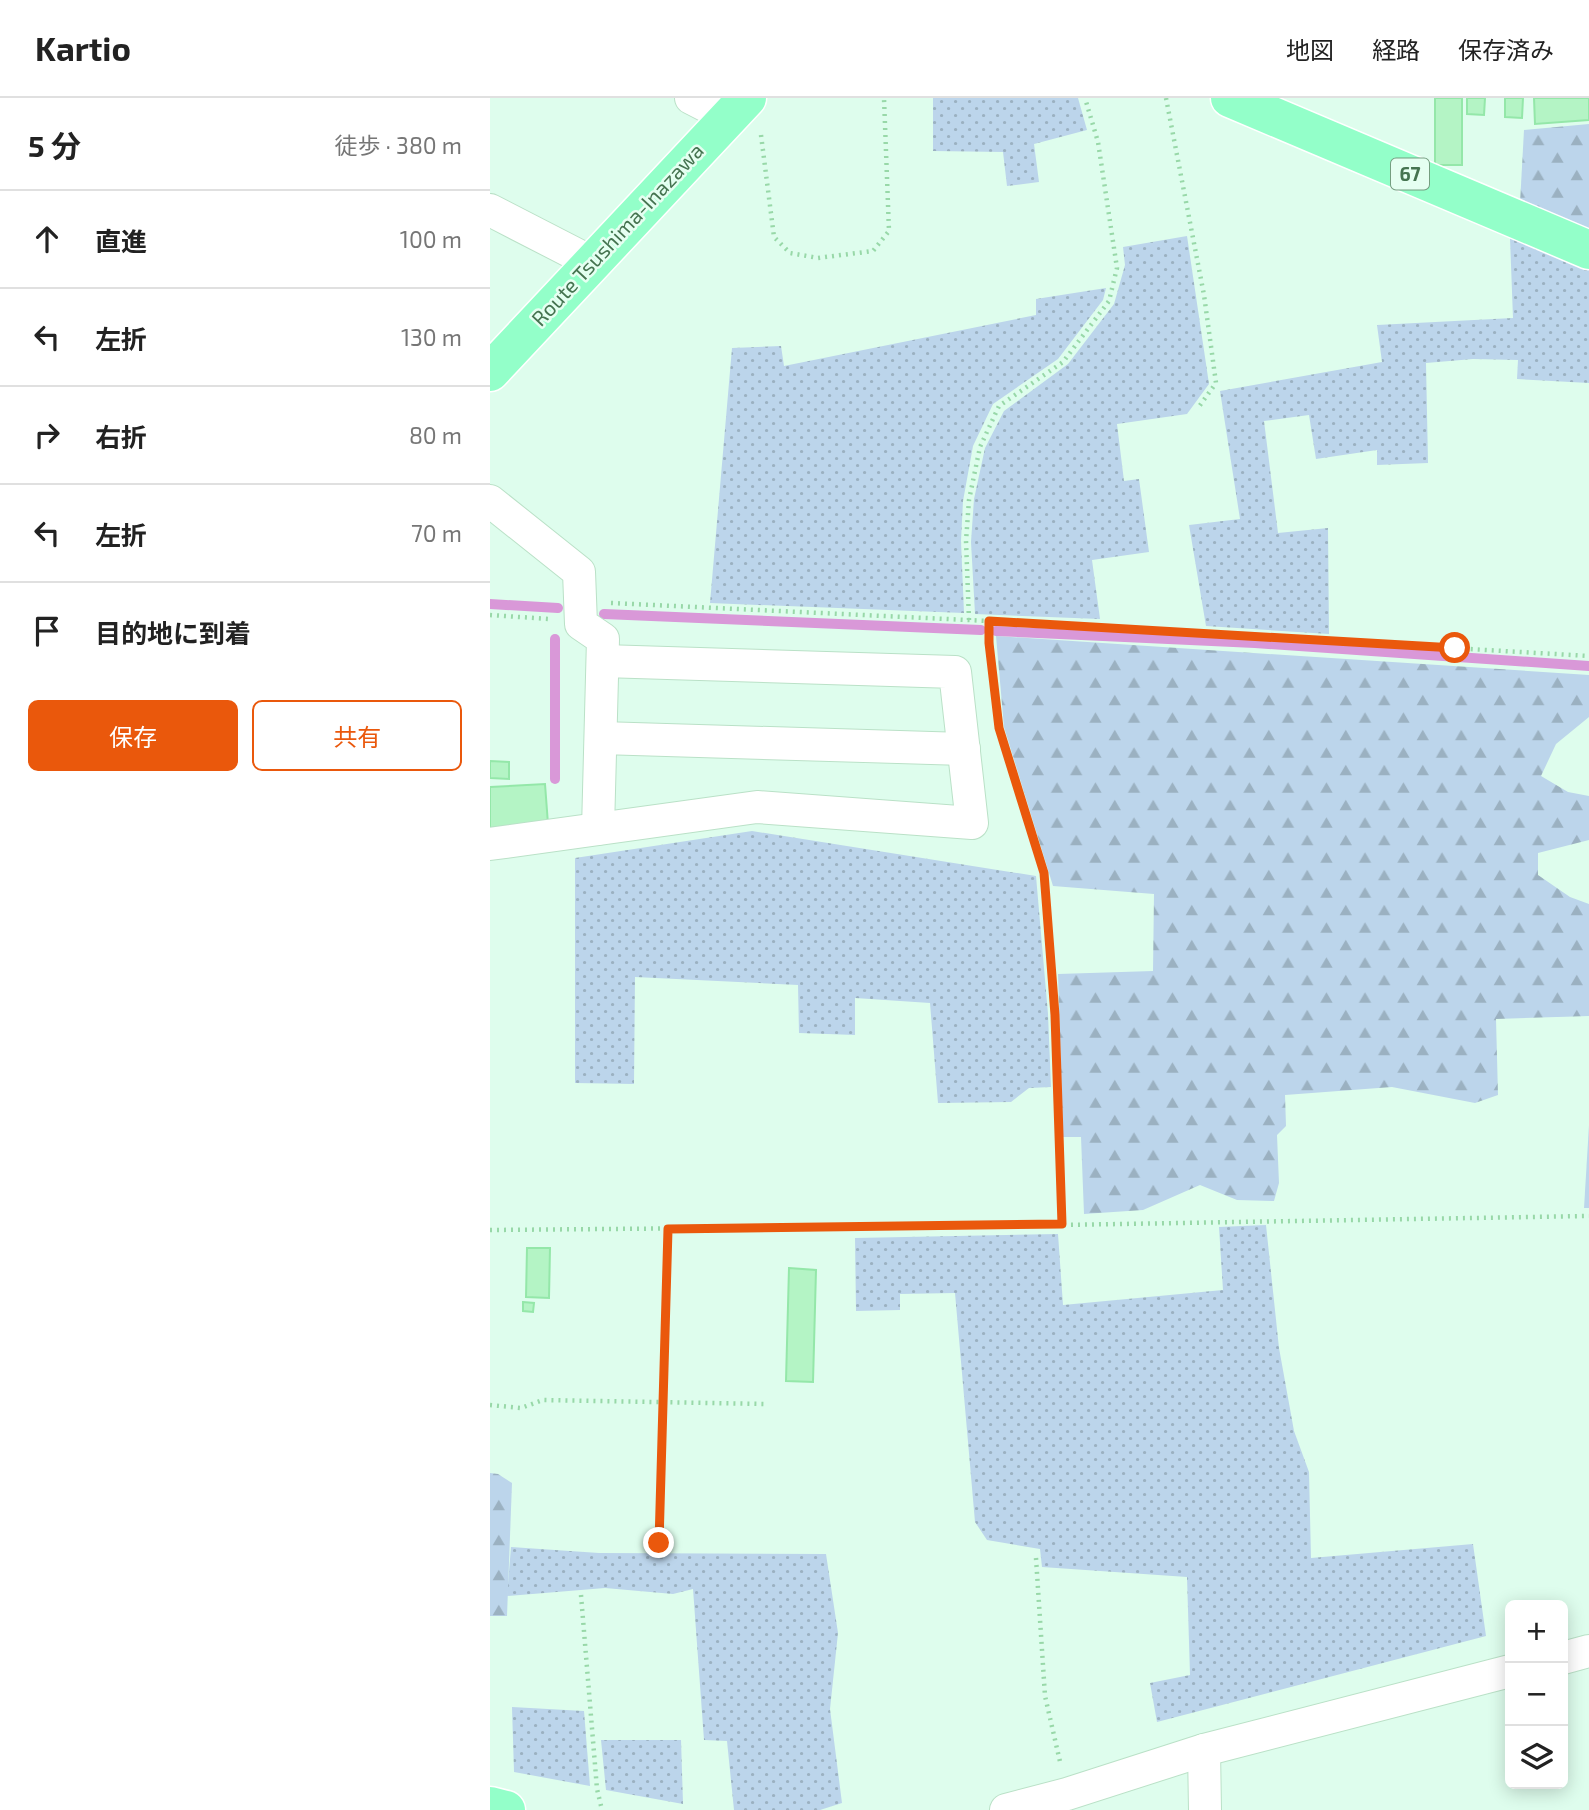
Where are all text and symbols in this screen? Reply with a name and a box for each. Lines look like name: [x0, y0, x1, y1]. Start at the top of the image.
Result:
text: Kartio: [35, 28, 131, 68]
text: 地図: [1286, 35, 1334, 64]
text: 経路: [1372, 35, 1420, 64]
text: 保存済み: [1458, 35, 1554, 64]
text: 5 分: [28, 127, 81, 163]
text: 徒歩 · 380 m: [334, 131, 462, 159]
street label: Route Tsushima-Inazawa: [526, 137, 708, 330]
road number: 67: [1391, 158, 1429, 190]
icon: ahead: [28, 220, 66, 258]
text: 直進: [95, 225, 147, 256]
text: 100 m: [400, 225, 462, 253]
icon: left: [28, 318, 66, 356]
text: 左折: [95, 323, 147, 354]
text: 130 m: [401, 323, 462, 351]
icon: right: [28, 416, 66, 454]
text: 右折: [95, 421, 147, 452]
text: 80 m: [409, 421, 462, 449]
icon: left: [28, 514, 66, 552]
text: 左折: [95, 519, 147, 550]
text: 70 m: [411, 519, 462, 547]
icon: arrive: [28, 612, 66, 650]
text: 目的地に到着: [95, 617, 251, 648]
route start: [1439, 632, 1470, 663]
button: 保存: [28, 700, 238, 771]
button: 共有: [252, 700, 462, 771]
route end: [643, 1527, 674, 1558]
map controls: [1505, 1600, 1568, 1789]
button: +: [1505, 1600, 1568, 1663]
button: −: [1505, 1663, 1568, 1726]
button: layers: [1505, 1726, 1568, 1789]

